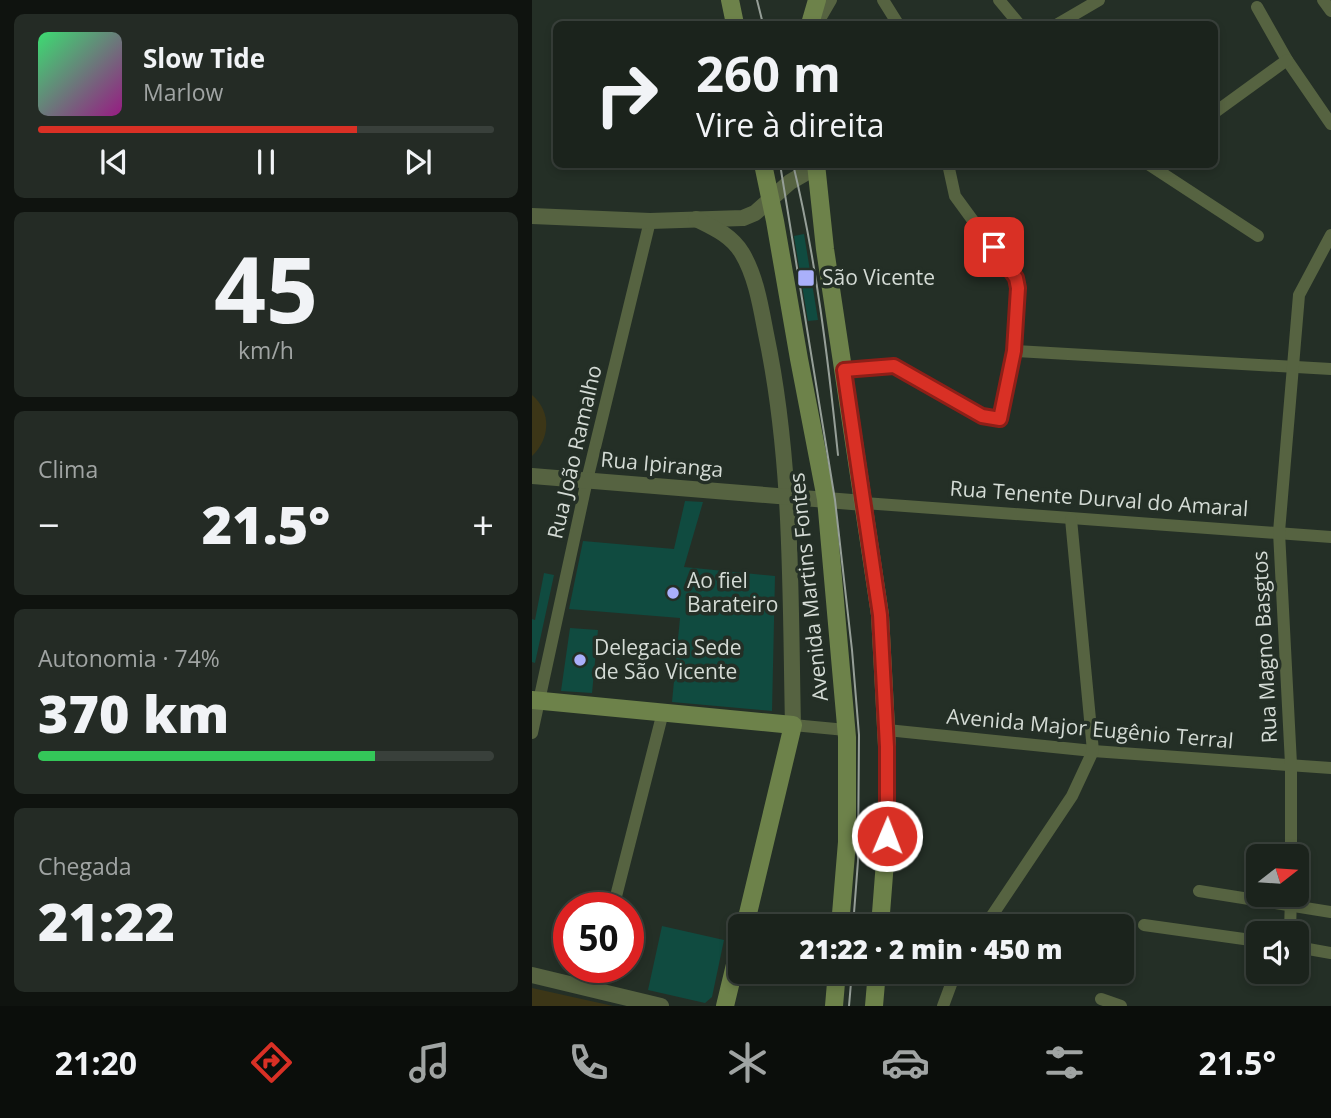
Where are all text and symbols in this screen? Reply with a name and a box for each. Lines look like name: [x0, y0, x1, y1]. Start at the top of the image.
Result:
text: Slow Tide: [143, 40, 265, 76]
text: 260 m: [696, 40, 841, 106]
icon: right: [581, 49, 672, 140]
text: Marlow: [143, 76, 223, 108]
text: Vire à direita: [696, 103, 885, 146]
icon: previous: [95, 143, 133, 181]
icon: pause: [247, 143, 285, 181]
icon: next: [399, 143, 437, 181]
pin: [964, 217, 1024, 277]
text: 45: [214, 226, 318, 350]
icon: arrive: [975, 228, 1013, 266]
place label: São Vicente: [822, 263, 935, 291]
marker: São Vicente: [796, 268, 816, 288]
text: km/h: [238, 334, 294, 366]
street label: Rua João Ramalho: [540, 362, 608, 541]
street label: Rua Ipiranga: [600, 445, 725, 483]
text: Clima: [38, 453, 98, 485]
street label: Avenida Martins Fontes: [782, 471, 834, 703]
street label: Rua Tenente Durval do Amaral: [949, 474, 1249, 522]
text: 21.5°: [202, 488, 330, 559]
text: −: [38, 498, 60, 550]
text: +: [472, 498, 494, 550]
street label: Rua Magno Basgtos: [1245, 550, 1283, 744]
place label: Ao fiel Barateiro: [687, 566, 778, 618]
marker: Ao fiel Barateiro: [665, 585, 681, 601]
place label: Delegacia Sede de São Vicente: [594, 633, 742, 685]
text: Autonomia · 74%: [38, 642, 220, 674]
marker: Delegacia Sede de São Vicente: [572, 652, 588, 668]
text: 370 km: [38, 677, 229, 748]
street label: Avenida Major Eugênio Terral: [946, 702, 1235, 754]
position arrow: [850, 799, 924, 873]
north arrow: [1246, 844, 1309, 906]
map controls: [1246, 844, 1309, 984]
text: Chegada: [38, 850, 132, 882]
text: 21:22: [38, 885, 175, 956]
speed limit sign: 50: [553, 892, 644, 983]
button: sound: [1246, 921, 1309, 984]
text: 21:22 · 2 min · 450 m: [800, 931, 1062, 967]
icon: directions: [247, 1038, 296, 1087]
icon: music: [405, 1038, 454, 1087]
icon: phone: [564, 1038, 613, 1087]
icon: climate: [723, 1038, 772, 1087]
icon: car: [881, 1038, 930, 1087]
icon: filters: [1040, 1038, 1089, 1087]
text: 21:20: [55, 1041, 137, 1084]
text: 21.5°: [1198, 1041, 1276, 1084]

